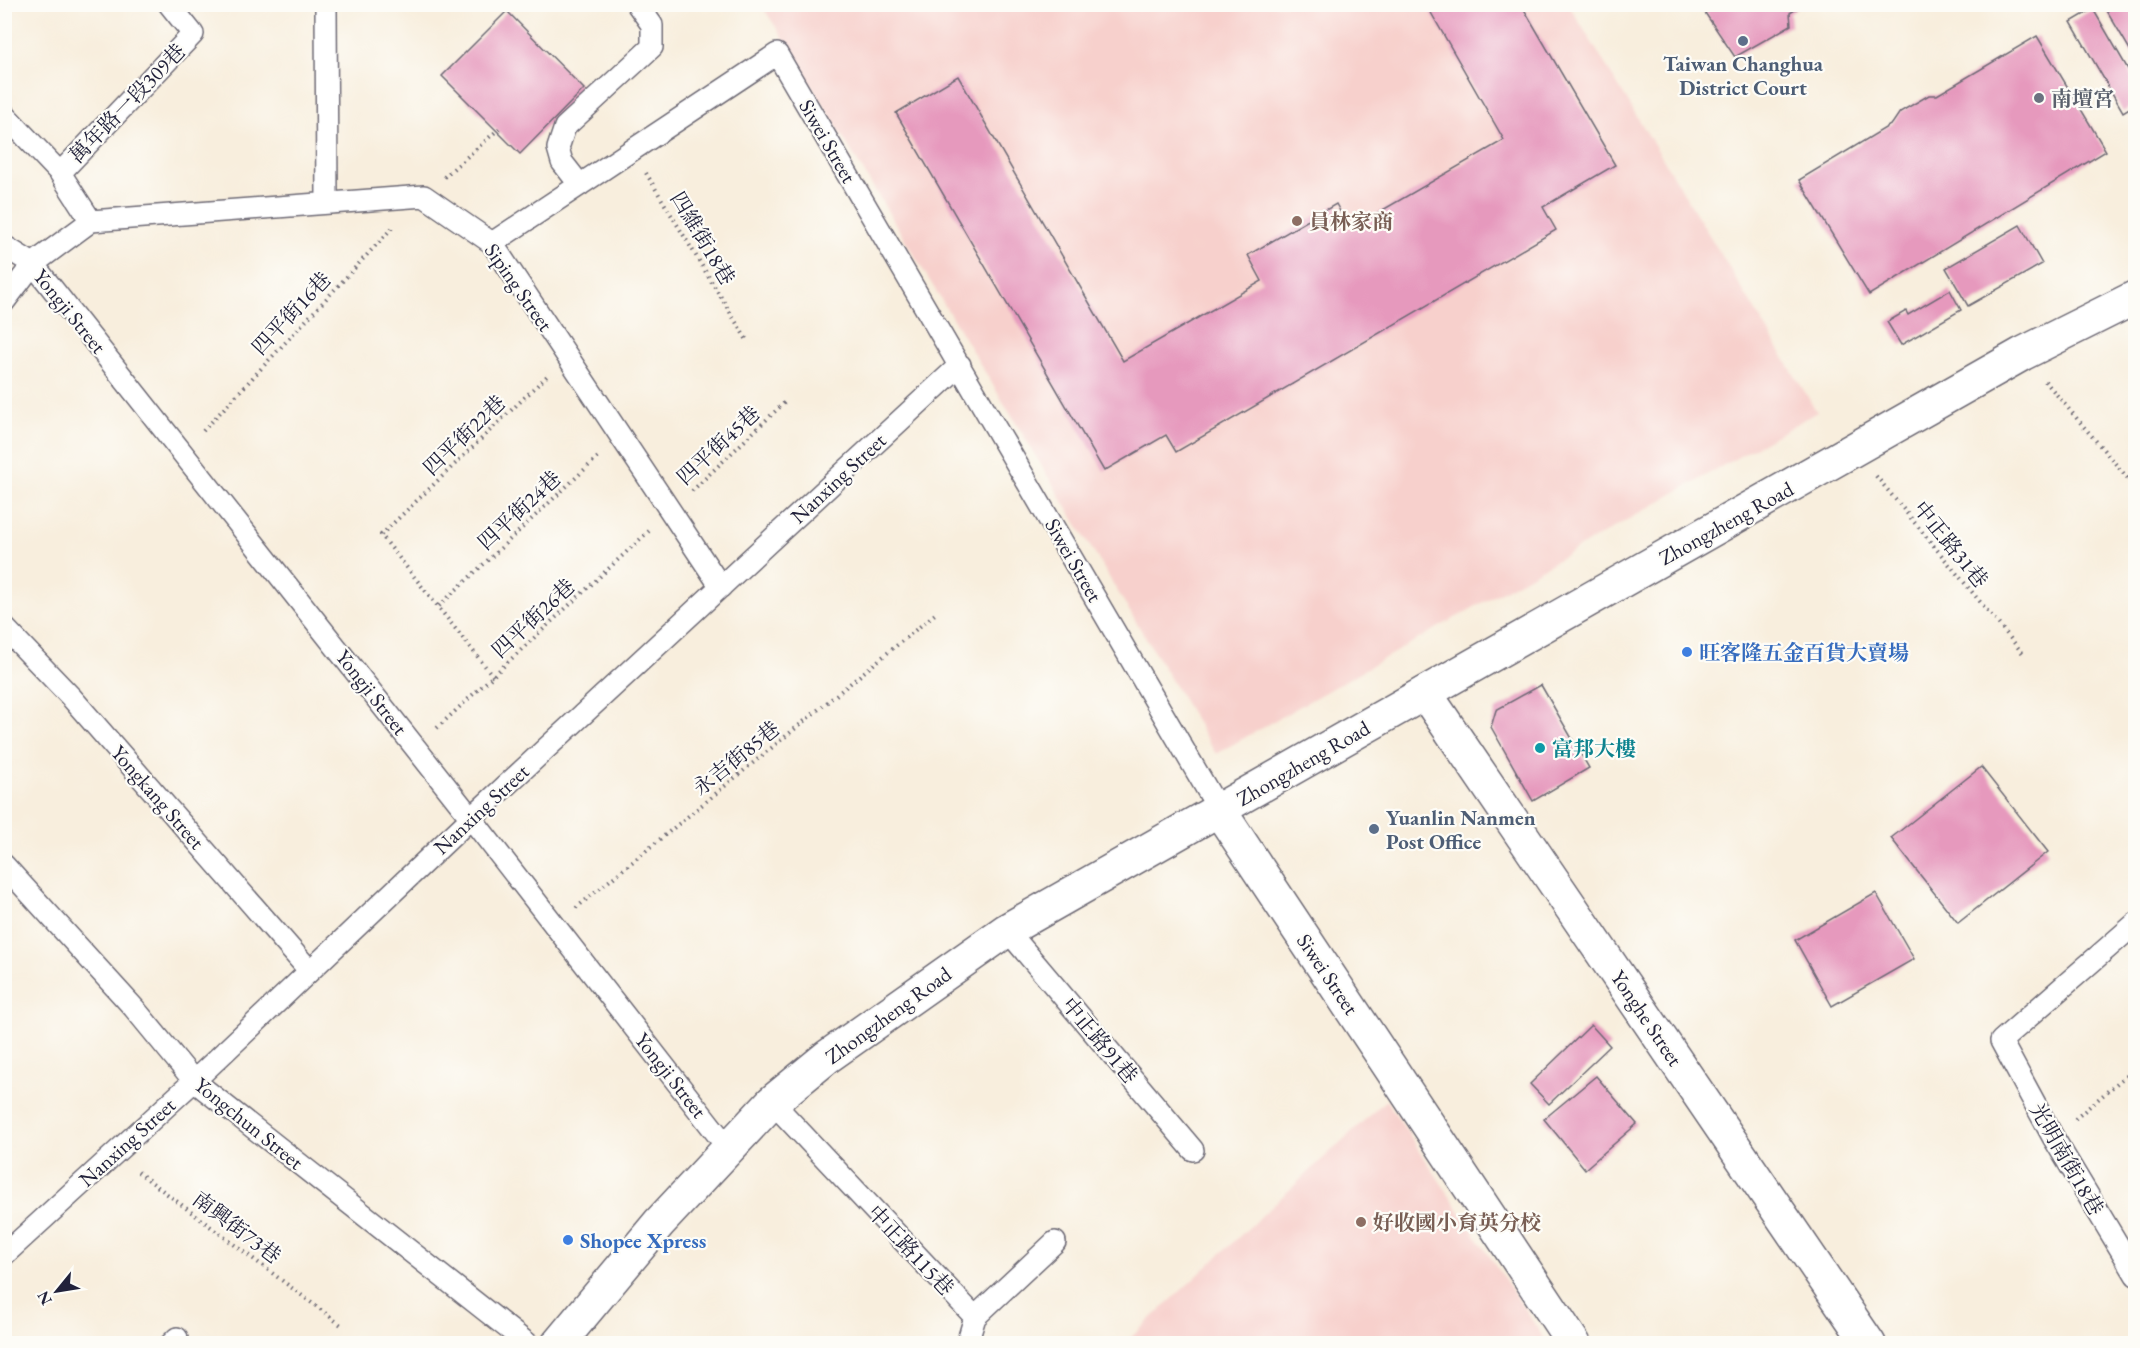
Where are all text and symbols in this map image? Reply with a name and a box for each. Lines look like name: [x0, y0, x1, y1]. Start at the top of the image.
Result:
marker: Taiwan Changhua District Court: [1736, 34, 1750, 48]
street label: 萬年路一段309巷: [63, 37, 191, 169]
place label: Taiwan Changhua District Court: [1663, 50, 1824, 101]
place label: 南壇宮: [2051, 85, 2114, 112]
marker: 南壇宮: [2032, 91, 2046, 105]
street label: Siwei Street: [793, 94, 863, 188]
street label: 四維街18巷: [665, 186, 741, 290]
place label: 員林家商: [1309, 208, 1393, 235]
marker: 員林家商: [1290, 214, 1304, 228]
street label: Siping Street: [479, 238, 559, 337]
street label: Yongji Street: [28, 263, 113, 359]
street label: 四平街16巷: [246, 266, 336, 360]
street label: 四平街22巷: [417, 389, 511, 481]
street label: 四平街45巷: [671, 400, 765, 490]
street label: Nanxing Street: [785, 427, 892, 529]
street label: 四平街24巷: [472, 465, 566, 555]
street label: Zhongzheng Road: [1654, 475, 1798, 571]
street label: 中正路31巷: [1908, 495, 1994, 593]
street label: Siwei Street: [1039, 513, 1109, 607]
street label: 四平街26巷: [486, 573, 580, 663]
place label: 旺客隆五金百貨大賣場: [1699, 639, 1909, 666]
street label: Yongji Street: [330, 644, 414, 741]
marker: 旺客隆五金百貨大賣場: [1680, 645, 1694, 659]
street label: Zhongzheng Road: [1232, 714, 1375, 812]
street label: 永吉街85巷: [687, 715, 785, 801]
place label: 富邦大樓: [1552, 735, 1636, 762]
street label: Yongkang Street: [105, 739, 211, 855]
marker: 富邦大樓: [1533, 741, 1547, 755]
street label: Nanxing Street: [428, 758, 535, 860]
place label: Yuanlin Nanmen Post Office: [1386, 804, 1536, 855]
marker: Yuanlin Nanmen Post Office: [1367, 822, 1381, 836]
street label: Siwei Street: [1291, 928, 1365, 1020]
street label: Zhongzheng Road: [820, 960, 957, 1070]
street label: Yonghe Street: [1605, 965, 1689, 1071]
street label: 中正路91巷: [1056, 991, 1144, 1089]
street label: Yongji Street: [629, 1027, 713, 1124]
street label: Yongchun Street: [189, 1071, 309, 1175]
street label: Nanxing Street: [73, 1091, 181, 1192]
street label: 光明南街18巷: [2024, 1098, 2110, 1220]
street label: 南興街73巷: [187, 1185, 287, 1269]
street label: 中正路115巷: [862, 1199, 960, 1301]
place label: 好收國小育英分校: [1373, 1209, 1541, 1236]
marker: 好收國小育英分校: [1354, 1215, 1368, 1229]
place label: Shopee Xpress: [580, 1227, 706, 1254]
marker: Shopee Xpress: [561, 1233, 575, 1247]
north arrow: [27, 1261, 87, 1321]
text: N: [32, 1287, 57, 1309]

